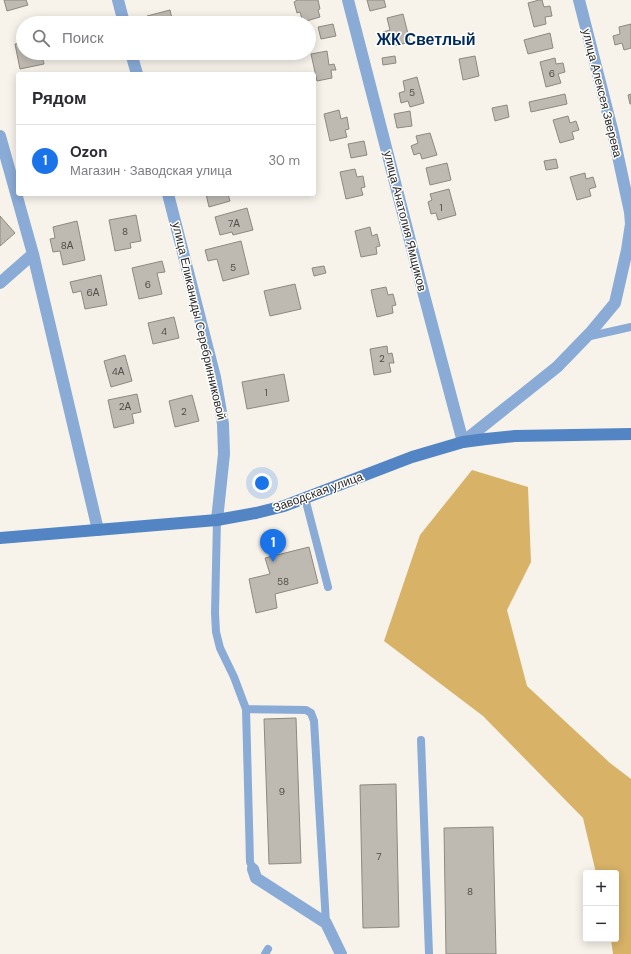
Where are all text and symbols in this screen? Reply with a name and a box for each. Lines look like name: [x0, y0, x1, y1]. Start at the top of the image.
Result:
search box: [16, 16, 316, 60]
icon: search: [30, 27, 52, 49]
street label: улица Алексея Зверева: [578, 27, 626, 159]
text: Поиск: [62, 28, 104, 48]
district label: ЖК Светлый: [375, 29, 476, 50]
house number: 6: [549, 67, 555, 80]
house number: 5: [409, 86, 415, 99]
text: Рядом: [32, 87, 87, 109]
text: Ozon: [70, 142, 108, 162]
street label: улица Анатолия Ямщиков: [380, 149, 430, 293]
text: 1: [43, 152, 47, 169]
text: 30 m: [268, 152, 300, 169]
text: Магазин · Заводская улица: [70, 162, 232, 179]
house number: 1: [439, 201, 443, 214]
house number: 7А: [228, 217, 240, 230]
street label: улица Еликаниды Серебринниковой: [168, 220, 230, 422]
house number: 8: [122, 225, 128, 238]
house number: 8А: [61, 239, 74, 252]
house number: 5: [230, 261, 236, 274]
house number: 6: [145, 278, 151, 291]
house number: 6А: [87, 286, 100, 299]
house number: 4: [161, 325, 167, 338]
house number: 2: [379, 352, 385, 365]
house number: 4А: [112, 365, 125, 378]
house number: 1: [264, 386, 268, 399]
house number: 2А: [119, 400, 132, 413]
house number: 2: [181, 405, 187, 418]
street label: Заводская улица: [271, 468, 365, 516]
your location: [252, 473, 272, 493]
pin: 1: [260, 529, 286, 562]
house number: 58: [277, 575, 289, 588]
house number: 9: [279, 785, 285, 798]
house number: 7: [376, 850, 382, 863]
map controls: [583, 870, 619, 942]
button: +: [583, 870, 619, 906]
house number: 8: [467, 885, 473, 898]
button: −: [583, 906, 619, 942]

